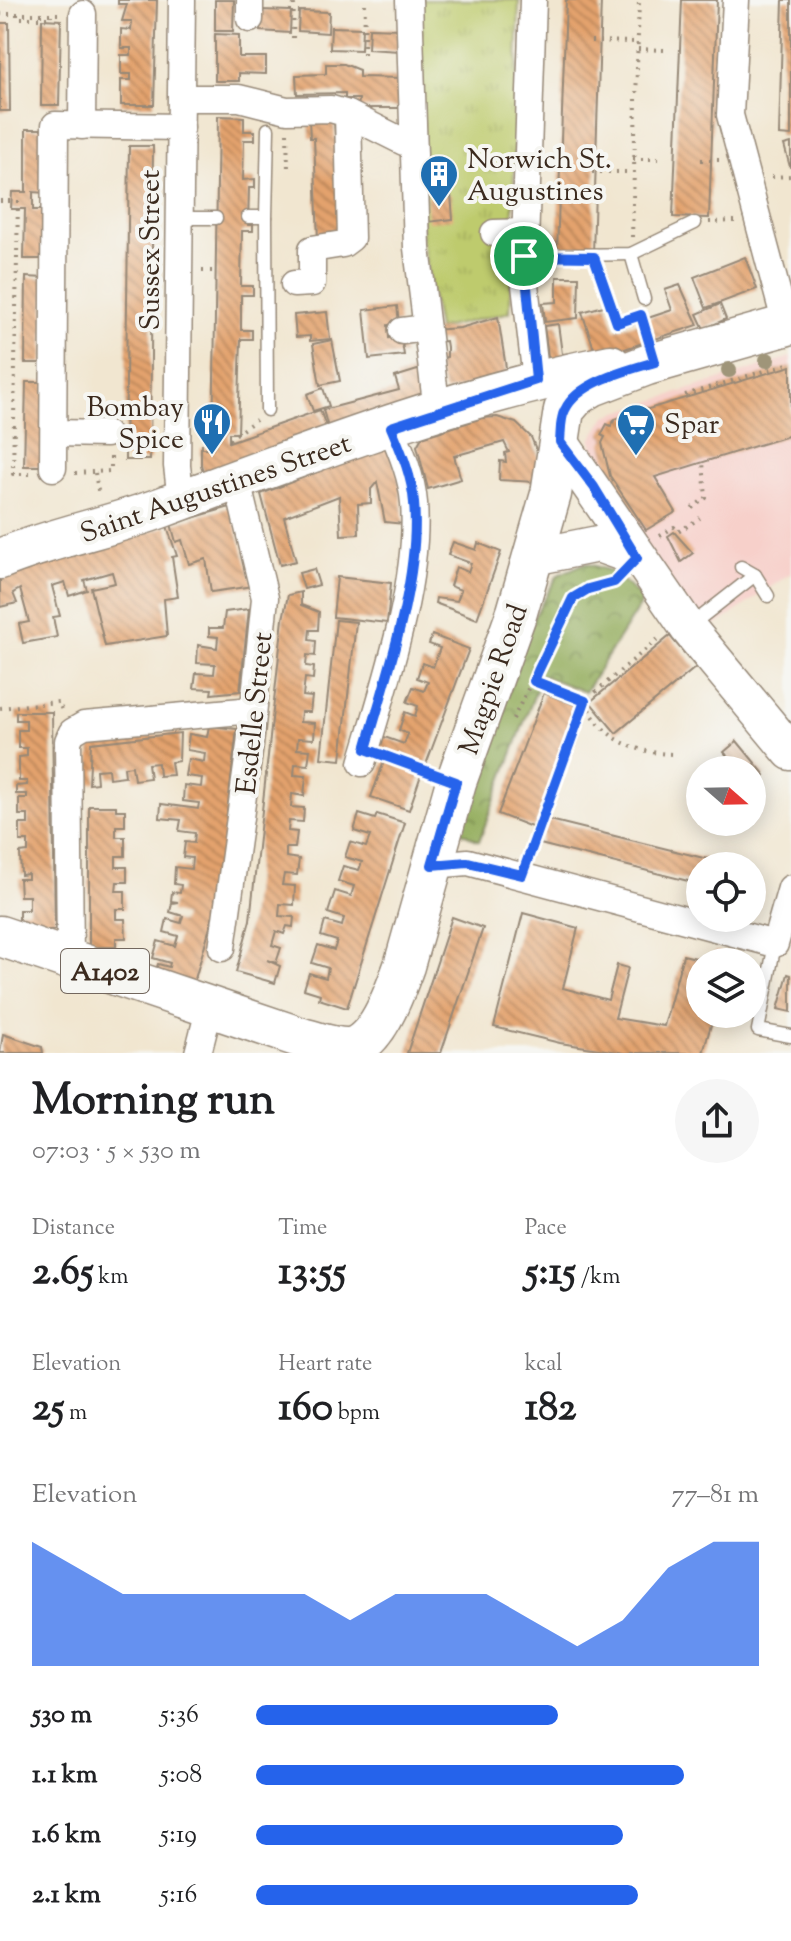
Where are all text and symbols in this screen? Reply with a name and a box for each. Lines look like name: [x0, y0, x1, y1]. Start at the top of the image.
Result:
place label: Norwich St. Augustines: [467, 141, 612, 213]
building icon: Norwich St. Augustines: [418, 153, 460, 208]
street label: Sussex Street: [132, 169, 172, 331]
pin: [490, 222, 558, 290]
icon: arrive: [502, 234, 546, 278]
place label: Bombay Spice: [86, 389, 184, 461]
restaurant icon: Bombay Spice: [191, 401, 233, 456]
supermarket icon: Spar: [615, 402, 657, 457]
place label: Spar: [664, 406, 720, 446]
street label: Saint Augustines Street: [75, 425, 357, 555]
street label: Magpie Road: [450, 599, 539, 761]
street label: Esdelle Street: [228, 630, 284, 796]
north arrow: [686, 756, 766, 836]
map controls: [686, 756, 766, 1028]
button: locate: [686, 852, 766, 932]
button: layers: [686, 948, 766, 1028]
road number: A1402: [61, 949, 149, 993]
text: Morning run: [32, 1071, 275, 1134]
button: share: [675, 1079, 759, 1163]
text: 07:03 · 5 × 530 m: [32, 1133, 201, 1170]
text: Distance: [32, 1213, 115, 1245]
text: Time: [278, 1213, 327, 1245]
text: Pace: [525, 1213, 567, 1245]
text: 2.65: [32, 1245, 94, 1302]
text: 13:55: [278, 1245, 346, 1302]
text: 5:15: [525, 1245, 576, 1302]
text: km: [94, 1262, 128, 1294]
text: /km: [576, 1262, 621, 1294]
text: Elevation: [32, 1349, 121, 1381]
text: Heart rate: [278, 1349, 372, 1381]
text: kcal: [525, 1349, 562, 1381]
text: 25: [32, 1381, 64, 1438]
text: 160: [278, 1381, 333, 1438]
text: 182: [525, 1381, 577, 1438]
text: m: [64, 1398, 87, 1430]
text: bpm: [333, 1398, 380, 1430]
text: Elevation: [32, 1477, 137, 1514]
text: 77–81 m: [672, 1477, 759, 1514]
text: 530 m: [32, 1697, 92, 1734]
text: 5:36: [160, 1697, 199, 1734]
text: 1.1 km: [32, 1757, 97, 1794]
text: 5:08: [160, 1757, 202, 1794]
text: 1.6 km: [32, 1817, 101, 1854]
text: 5:19: [160, 1817, 197, 1854]
text: 2.1 km: [32, 1877, 101, 1914]
text: 5:16: [160, 1877, 197, 1914]

